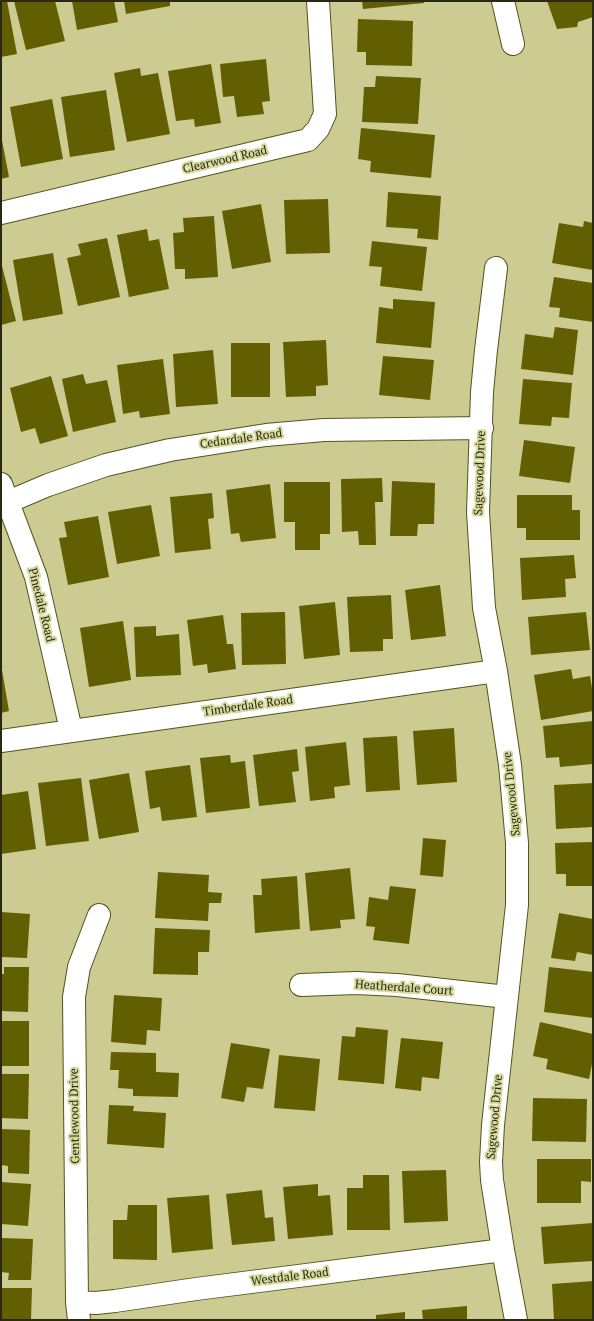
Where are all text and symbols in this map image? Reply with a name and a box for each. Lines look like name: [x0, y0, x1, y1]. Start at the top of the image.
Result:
street label: Clearwood Road: [181, 143, 269, 177]
street label: Cedardale Road: [199, 426, 283, 452]
street label: Sagewood Drive: [471, 430, 489, 516]
street label: Pinedale Road: [25, 566, 57, 644]
street label: Timberdale Road: [202, 693, 294, 719]
street label: Sagewood Drive: [500, 751, 524, 837]
street label: Heatherdale Court: [354, 977, 454, 999]
street label: Gentlewood Drive: [67, 1068, 83, 1164]
street label: Sagewood Drive: [484, 1074, 506, 1160]
street label: Westdale Road: [250, 1265, 330, 1289]

